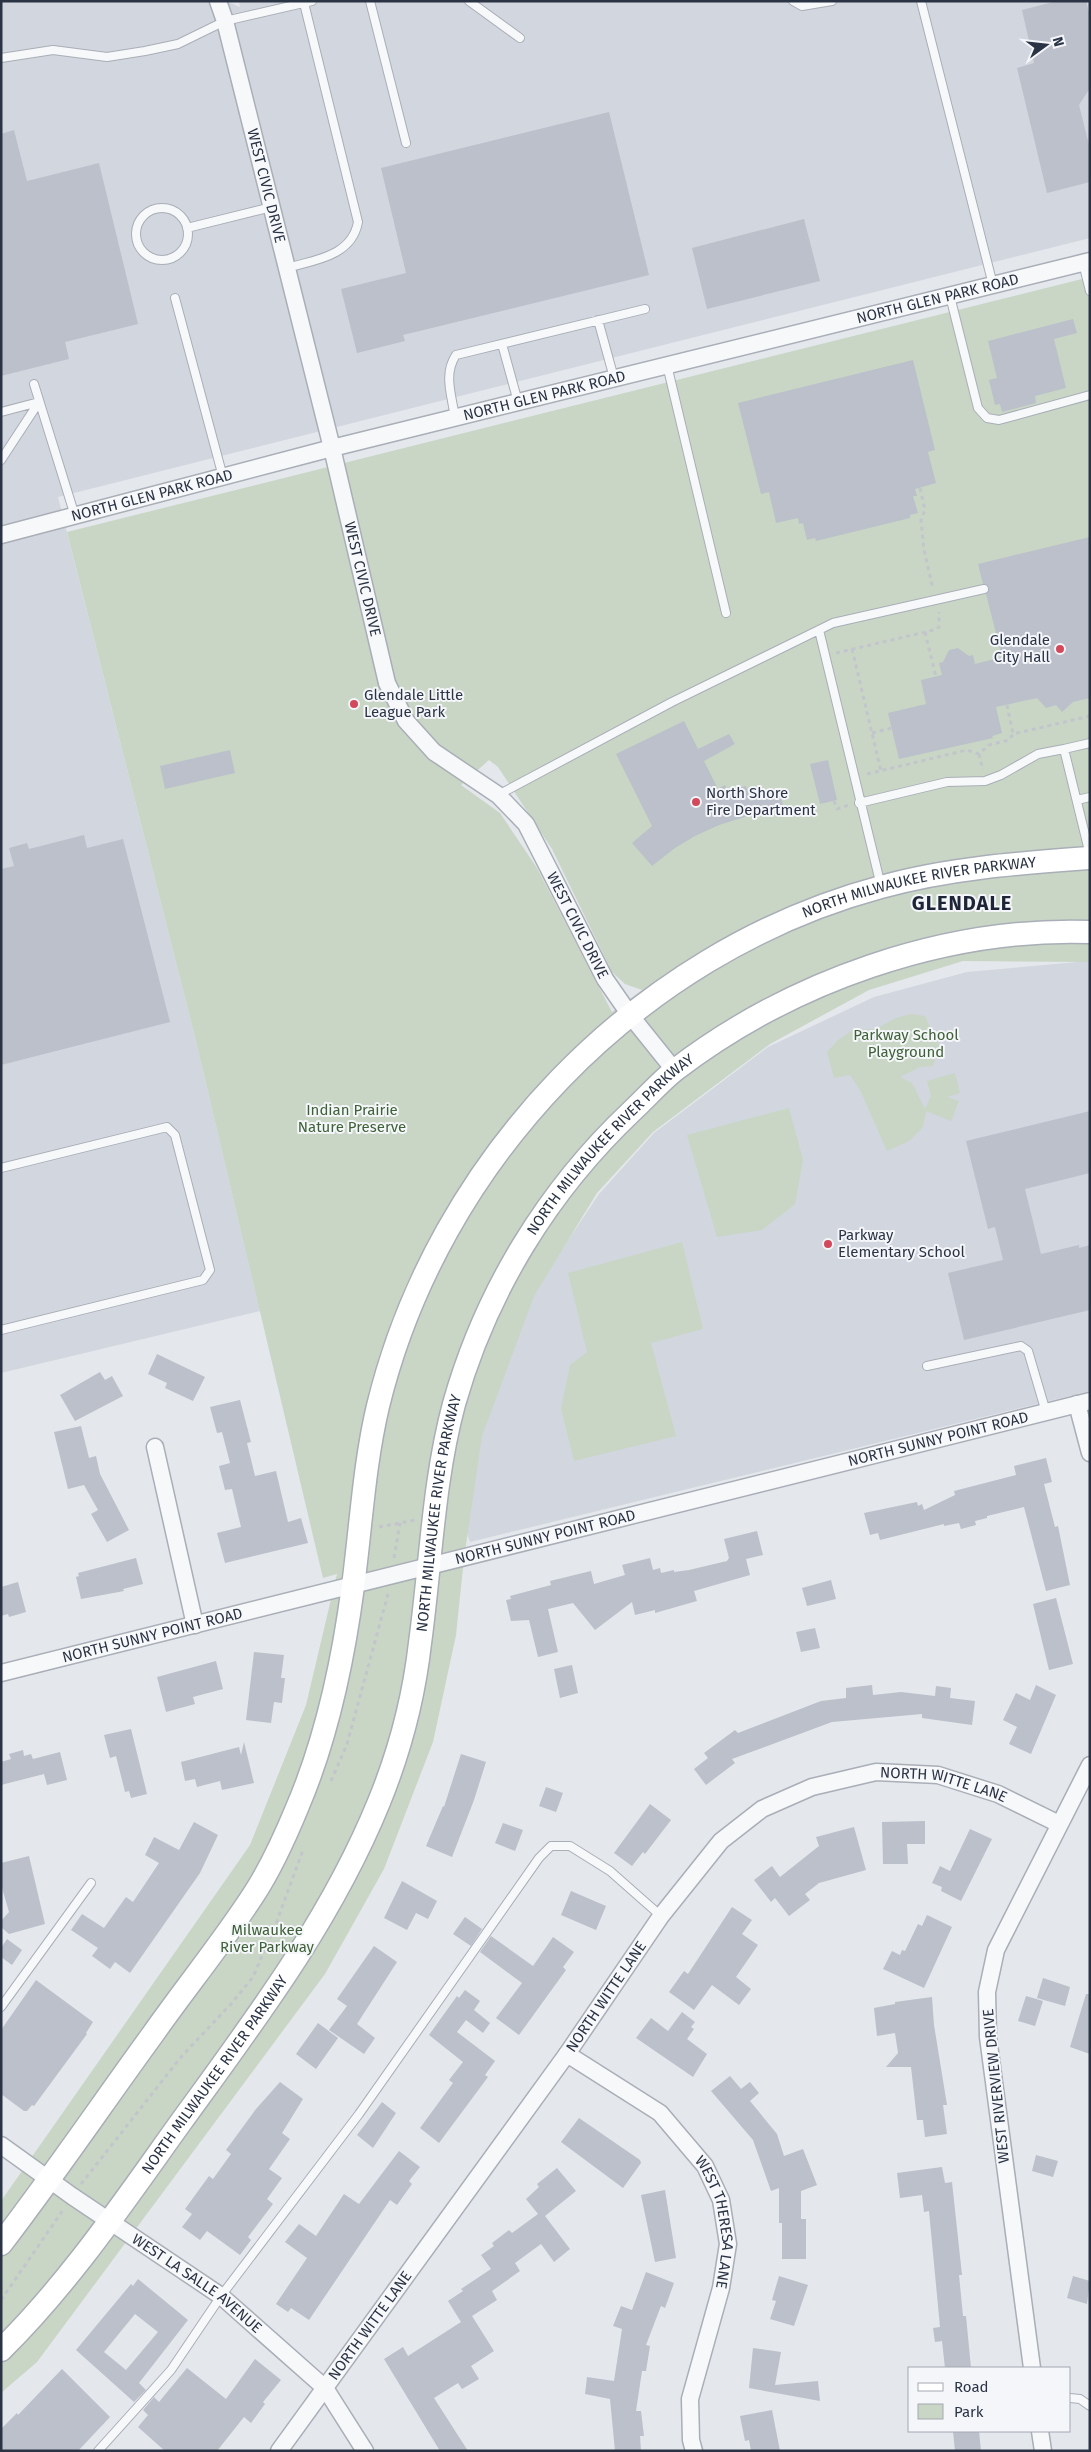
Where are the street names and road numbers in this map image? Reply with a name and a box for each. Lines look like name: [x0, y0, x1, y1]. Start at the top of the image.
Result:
street label: WEST CIVIC DRIVE: [243, 127, 289, 245]
street label: NORTH GLEN PARK ROAD: [855, 270, 1021, 327]
street label: NORTH GLEN PARK ROAD: [461, 367, 627, 424]
street label: NORTH GLEN PARK ROAD: [69, 465, 235, 525]
street label: WEST CIVIC DRIVE: [341, 520, 385, 638]
street label: NORTH MILWAUKEE RIVER PARKWAY: [799, 853, 1038, 922]
street label: WEST CIVIC DRIVE: [543, 869, 612, 982]
street label: NORTH MILWAUKEE RIVER PARKWAY: [523, 1050, 698, 1238]
street label: NORTH MILWAUKEE RIVER PARKWAY: [413, 1392, 465, 1633]
street label: NORTH SUNNY POINT ROAD: [846, 1408, 1030, 1470]
street label: NORTH SUNNY POINT ROAD: [453, 1506, 637, 1568]
street label: NORTH SUNNY POINT ROAD: [60, 1604, 244, 1666]
street label: NORTH WITTE LANE: [880, 1763, 1010, 1806]
street label: NORTH WITTE LANE: [562, 1938, 650, 2055]
street label: NORTH MILWAUKEE RIVER PARKWAY: [138, 1971, 292, 2178]
street label: WEST RIVERVIEW DRIVE: [979, 2008, 1013, 2164]
street label: WEST THERESA LANE: [691, 2152, 737, 2290]
street label: WEST LA SALLE AVENUE: [129, 2230, 266, 2337]
street label: NORTH WITTE LANE: [325, 2268, 416, 2383]

